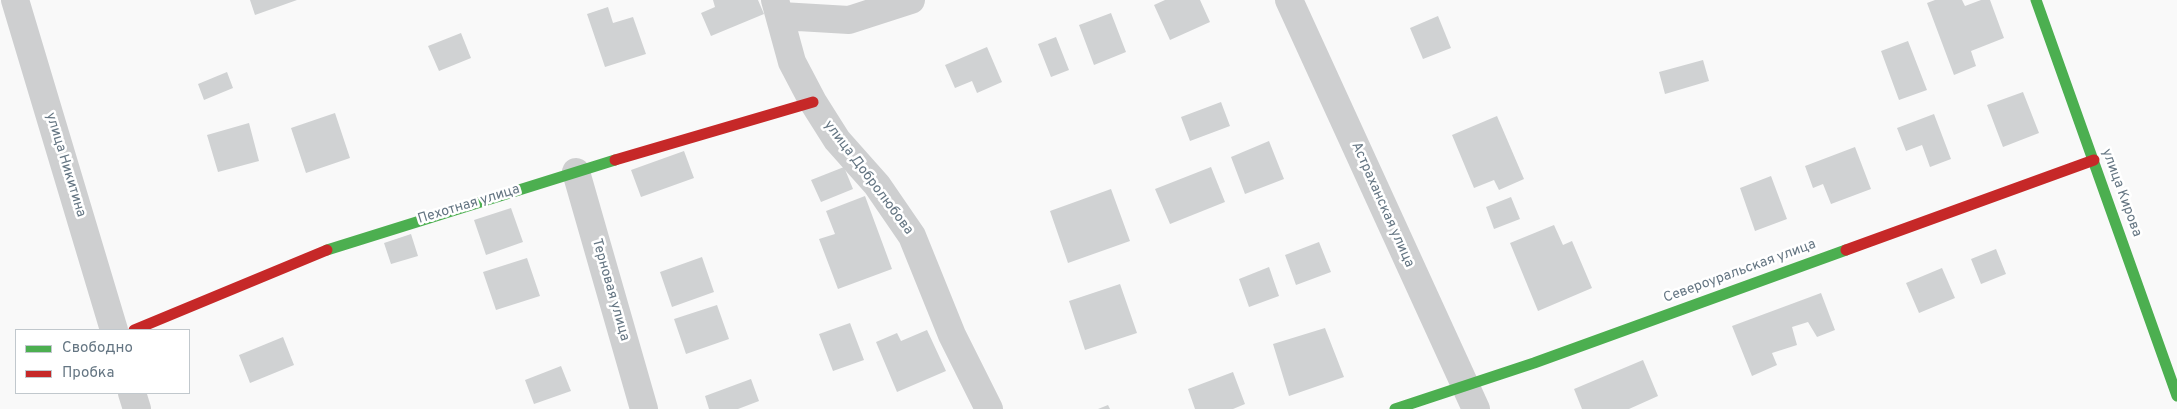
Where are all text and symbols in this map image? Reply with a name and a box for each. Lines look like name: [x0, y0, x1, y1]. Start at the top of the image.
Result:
street label: улица Никитина: [41, 111, 89, 219]
street label: улица Добролюбова: [820, 118, 916, 238]
street label: Астраханская улица: [1347, 140, 1417, 270]
street label: улица Кирова: [2097, 147, 2145, 239]
street label: Пехотная улица: [416, 182, 522, 228]
street label: Терновая улица: [587, 237, 633, 343]
street label: Североуральская улица: [1662, 237, 1818, 307]
legend: [15, 329, 190, 394]
text: Свободно: [62, 339, 133, 358]
text: Пробка: [62, 364, 114, 383]

